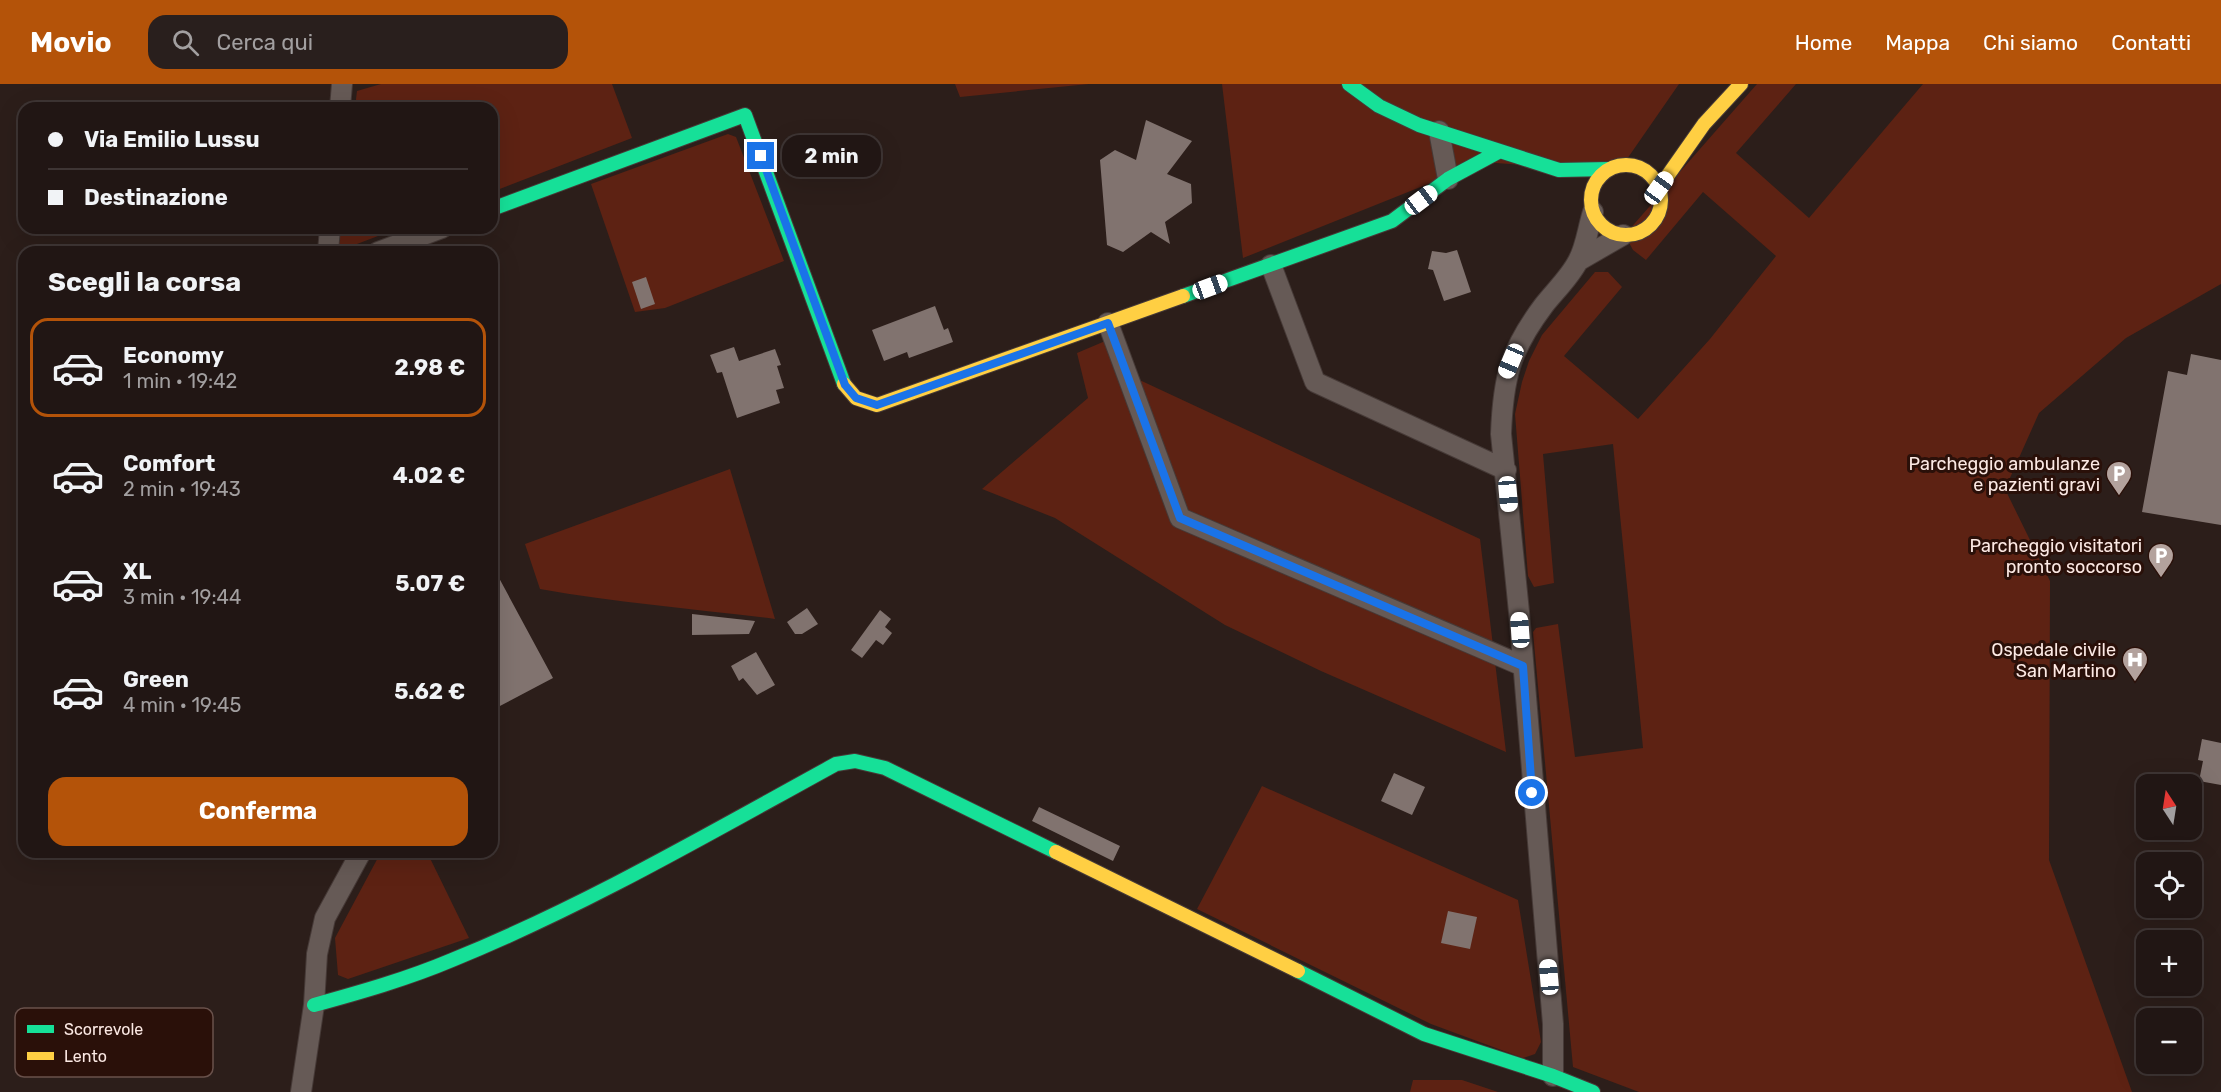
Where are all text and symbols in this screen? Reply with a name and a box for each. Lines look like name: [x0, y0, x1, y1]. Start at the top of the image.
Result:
search box: [148, 15, 568, 69]
text: Movio: [30, 26, 112, 59]
icon: search: [169, 26, 202, 59]
text: Cerca qui: [217, 29, 313, 56]
text: Home: [1795, 30, 1852, 55]
text: Mappa: [1885, 30, 1950, 55]
text: Chi siamo: [1983, 30, 2078, 55]
text: Contatti: [2111, 30, 2191, 55]
text: Via Emilio Lussu: [84, 126, 260, 153]
callout: 2 min: [782, 135, 881, 177]
route end: [747, 142, 774, 169]
text: 2 min: [804, 144, 859, 168]
car: [1641, 168, 1677, 208]
car: [1401, 182, 1441, 218]
text: Destinazione: [84, 184, 228, 211]
text: Scegli la corsa: [48, 266, 241, 298]
car: [1190, 272, 1230, 302]
icon: car: [51, 341, 105, 395]
car: [1496, 341, 1526, 381]
text: Economy: [123, 342, 224, 369]
text: 2.98 €: [394, 354, 465, 381]
text: 1 min · 19:42: [123, 369, 237, 393]
icon: car: [51, 449, 105, 503]
text: Comfort: [123, 450, 215, 477]
place label: Parcheggio ambulanze e pazienti gravi: [1909, 453, 2100, 496]
parking icon: Parcheggio ambulanze e pazienti gravi: [2104, 459, 2134, 497]
text: 4.02 €: [393, 462, 465, 489]
car: [1497, 475, 1519, 513]
text: 2 min · 19:43: [123, 477, 241, 501]
place label: Parcheggio visitatori pronto soccorso: [1970, 535, 2142, 578]
parking icon: Parcheggio visitatori pronto soccorso: [2146, 541, 2176, 579]
icon: car: [51, 557, 105, 611]
text: XL: [123, 558, 151, 585]
text: 5.07 €: [395, 570, 465, 597]
text: 3 min · 19:44: [123, 585, 241, 609]
car: [1510, 611, 1530, 649]
place label: Ospedale civile San Martino: [1991, 639, 2116, 682]
hospital icon: Ospedale civile San Martino: [2120, 645, 2150, 683]
icon: car: [51, 665, 105, 719]
text: Green: [123, 666, 189, 693]
text: 5.62 €: [394, 678, 465, 705]
text: 4 min · 19:45: [123, 693, 241, 717]
north arrow: [2136, 774, 2202, 840]
map controls: [2136, 774, 2202, 1074]
button: Conferma: [48, 777, 468, 846]
route start: [1518, 779, 1545, 806]
button: locate: [2136, 852, 2202, 918]
button: +: [2136, 930, 2202, 996]
car: [1538, 958, 1560, 996]
legend: [15, 1008, 213, 1077]
button: −: [2136, 1008, 2202, 1074]
text: Scorrevole: [64, 1020, 143, 1039]
text: Lento: [64, 1047, 107, 1066]

